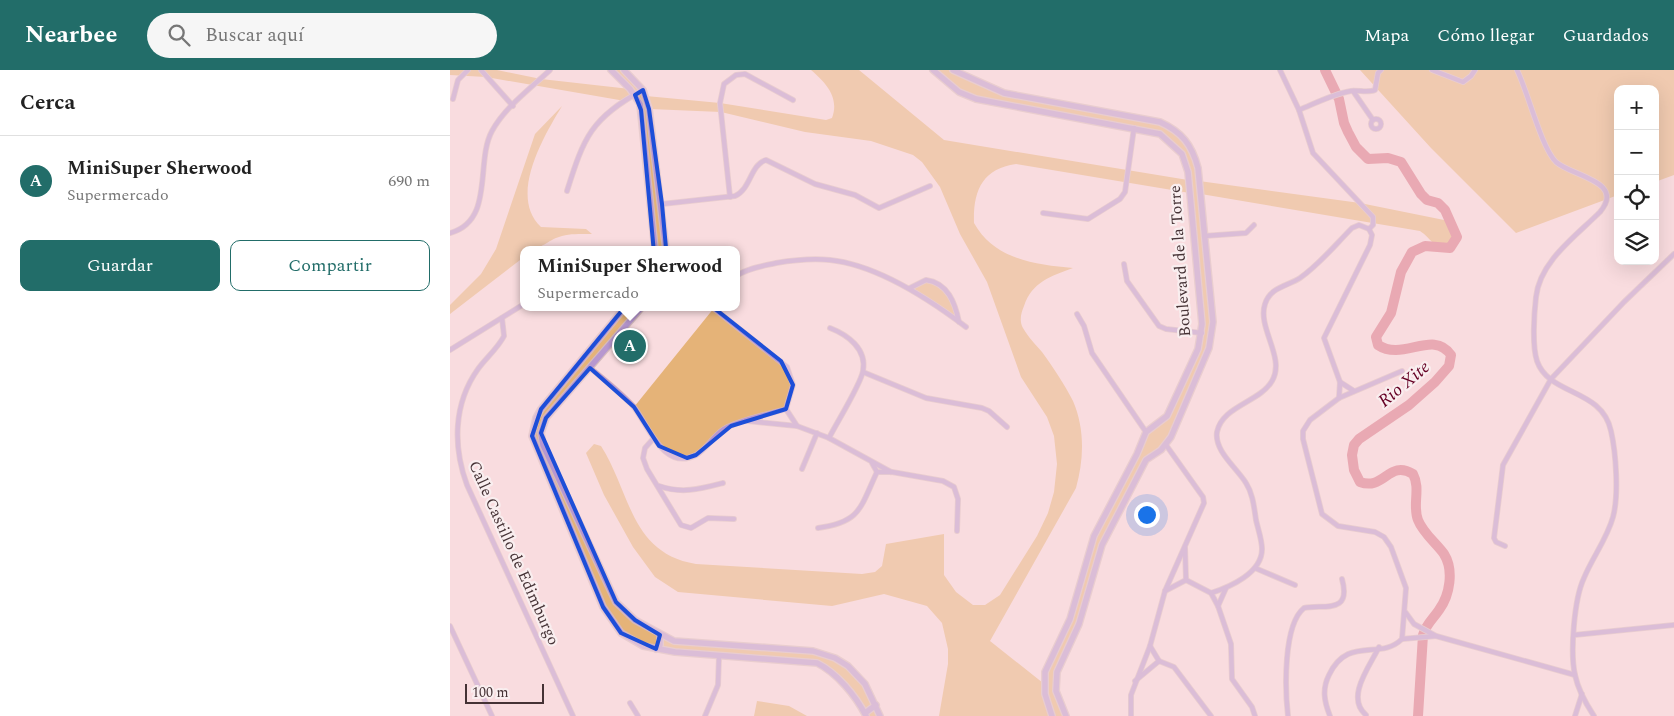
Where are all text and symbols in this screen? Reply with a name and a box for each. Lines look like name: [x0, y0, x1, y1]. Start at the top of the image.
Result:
search box: [147, 13, 497, 58]
text: Nearbee: [25, 17, 117, 53]
icon: search: [165, 21, 193, 49]
text: Buscar aquí: [205, 21, 304, 50]
text: Mapa: [1364, 22, 1409, 49]
text: Cómo llegar: [1437, 22, 1535, 49]
text: Guardados: [1563, 22, 1649, 49]
map controls: [1614, 85, 1659, 265]
button: +: [1614, 85, 1659, 130]
text: Cerca: [20, 87, 75, 119]
button: −: [1614, 130, 1659, 175]
text: MiniSuper Sherwood: [67, 154, 252, 183]
text: A: [30, 169, 42, 193]
text: 690 m: [388, 169, 430, 193]
button: locate: [1614, 175, 1659, 220]
text: Supermercado: [67, 183, 169, 207]
street label: Boulevard de la Torre: [1163, 184, 1197, 338]
button: layers: [1614, 220, 1659, 265]
button: Guardar: [20, 240, 220, 291]
button: Compartir: [230, 240, 430, 291]
popup: [520, 246, 740, 311]
text: MiniSuper Sherwood: [537, 252, 723, 281]
text: Supermercado: [537, 281, 639, 305]
pin: A: [614, 327, 646, 365]
water label: Rio Xite: [1372, 354, 1436, 414]
street label: Calle Castillo de Edimburgo: [462, 457, 566, 649]
your location: [1134, 502, 1160, 528]
scale bar: [465, 681, 544, 704]
text: 100 m: [472, 682, 509, 703]

